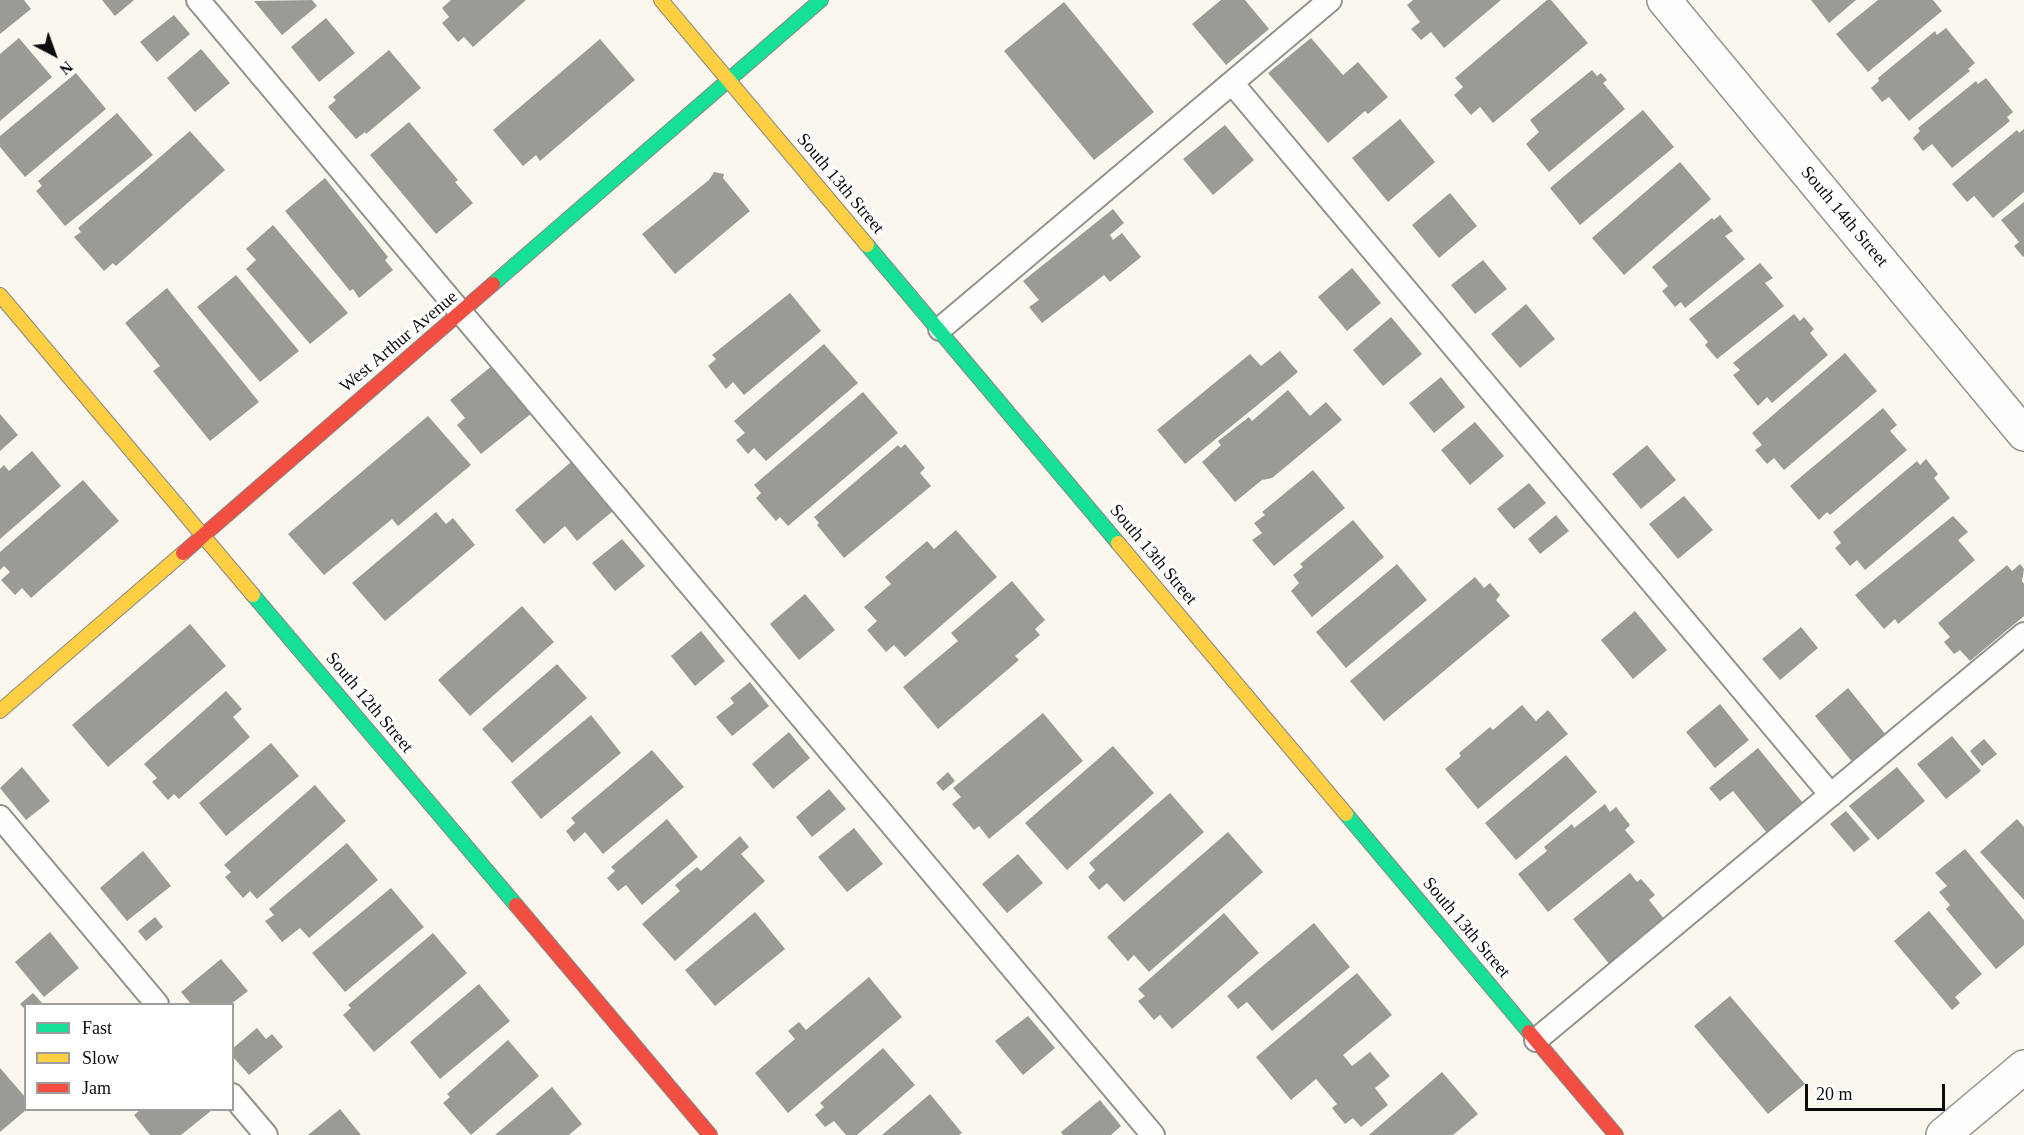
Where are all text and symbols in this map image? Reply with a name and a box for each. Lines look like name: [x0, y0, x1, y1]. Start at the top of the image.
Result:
north arrow: [24, 24, 84, 84]
text: N: [56, 58, 76, 78]
street label: South 13th Street: [792, 129, 888, 239]
street label: South 14th Street: [1796, 162, 1892, 272]
street label: West Arthur Avenue: [336, 286, 462, 398]
street label: South 13th Street: [1105, 500, 1201, 610]
street label: South 12th Street: [321, 648, 417, 758]
street label: South 13th Street: [1418, 873, 1514, 983]
legend: [24, 1003, 234, 1111]
text: Fast: [82, 1018, 112, 1038]
text: Slow: [82, 1048, 119, 1068]
scale bar: [1808, 1072, 1948, 1110]
text: Jam: [82, 1078, 111, 1098]
text: 20 m: [1816, 1084, 1853, 1104]

